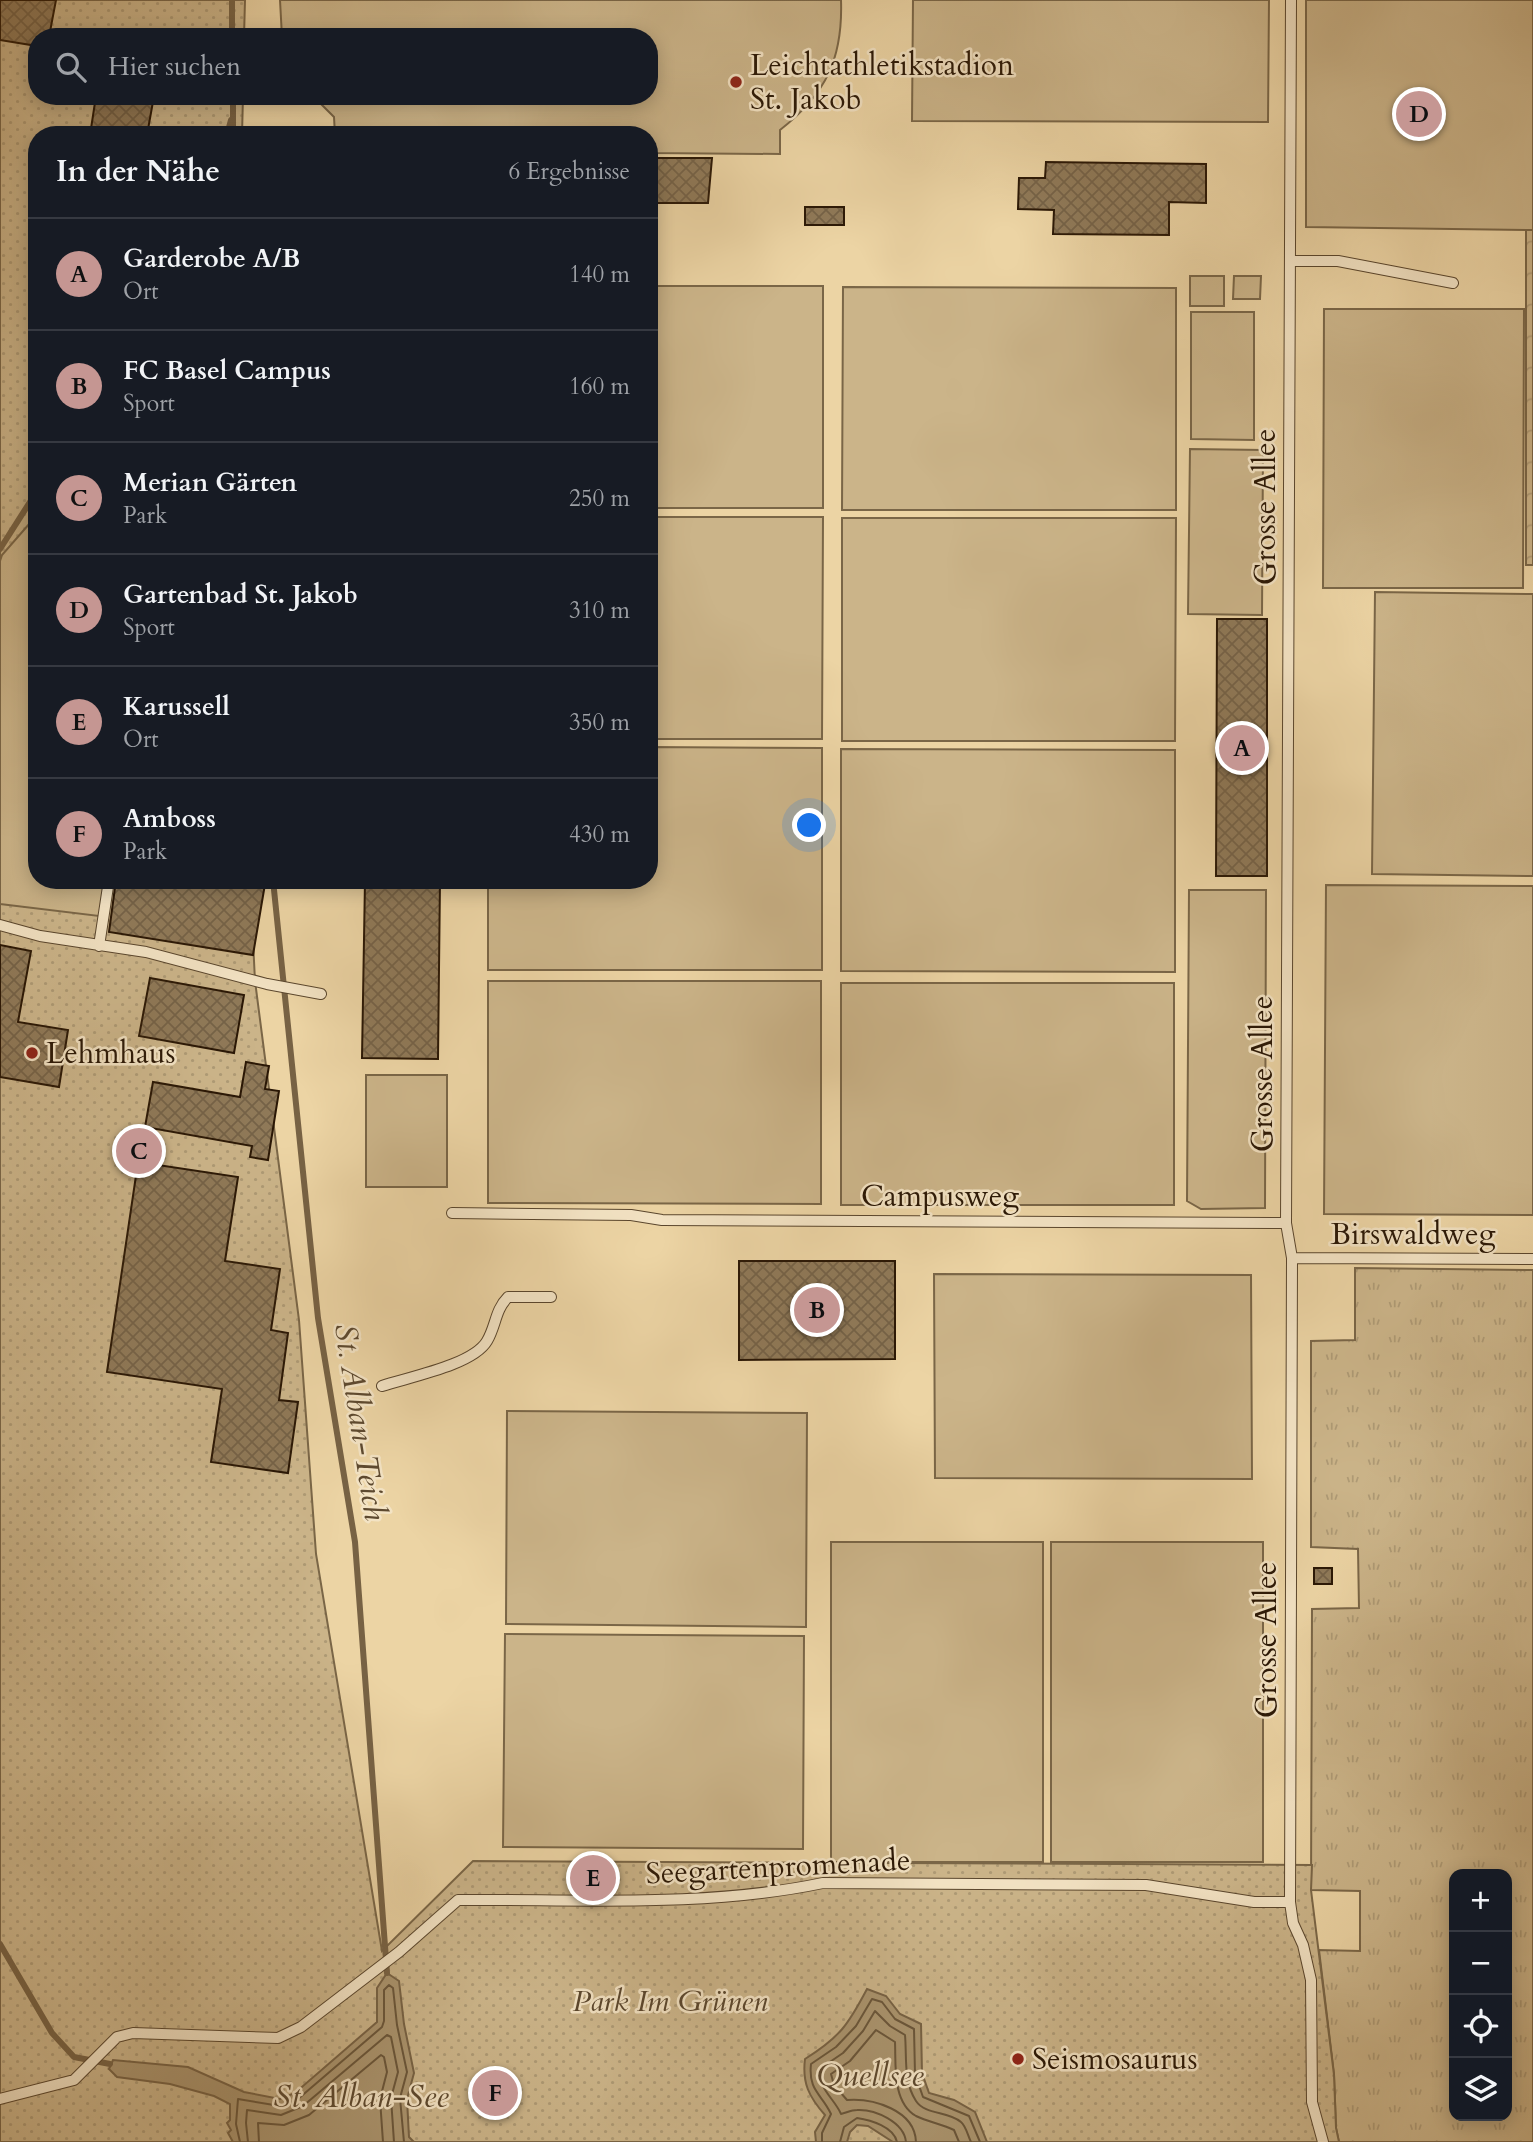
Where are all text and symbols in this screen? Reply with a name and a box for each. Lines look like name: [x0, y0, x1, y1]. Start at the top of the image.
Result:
search box: [28, 28, 658, 105]
place label: Leichtathletikstadion St. Jakob: [750, 45, 1014, 120]
icon: search: [52, 48, 90, 86]
text: Hier suchen: [108, 49, 241, 84]
marker: Leichtathletikstadion St. Jakob: [728, 74, 744, 90]
pin: D: [1396, 88, 1442, 140]
text: In der Nähe: [56, 151, 220, 192]
text: 6 Ergebnisse: [508, 156, 630, 187]
text: Garderobe A/B: [123, 241, 300, 276]
text: A: [70, 259, 88, 290]
text: 140 m: [569, 259, 630, 290]
text: Ort: [123, 276, 159, 307]
text: FC Basel Campus: [123, 353, 331, 388]
text: B: [71, 371, 87, 402]
text: 160 m: [569, 371, 630, 402]
text: Sport: [123, 388, 175, 419]
street label: Grosse Allee: [1245, 429, 1286, 585]
text: Merian Gärten: [123, 465, 297, 500]
text: C: [70, 483, 88, 514]
text: 250 m: [569, 483, 630, 514]
text: Park: [123, 500, 167, 531]
text: Gartenbad St. Jakob: [123, 577, 358, 612]
text: D: [69, 595, 89, 626]
text: 310 m: [569, 595, 630, 626]
text: Sport: [123, 612, 175, 643]
text: Karussell: [123, 689, 230, 724]
text: E: [72, 707, 86, 738]
text: 350 m: [569, 707, 630, 738]
pin: A: [1219, 722, 1265, 774]
text: Ort: [123, 724, 159, 755]
text: Amboss: [123, 801, 216, 836]
your location: [792, 808, 826, 842]
text: F: [72, 819, 86, 850]
text: 430 m: [569, 819, 630, 850]
text: Park: [123, 836, 167, 867]
street label: Grosse Allee: [1242, 996, 1283, 1152]
place label: Lehmhaus: [46, 1033, 176, 1074]
marker: Lehmhaus: [24, 1045, 40, 1061]
pin: C: [116, 1125, 162, 1177]
street label: Campusweg: [861, 1176, 1019, 1217]
street label: Birswaldweg: [1331, 1214, 1496, 1255]
pin: B: [794, 1284, 840, 1336]
water label: St. Alban-Teich: [323, 1321, 397, 1523]
street label: Grosse Allee: [1246, 1562, 1287, 1718]
street label: Seegartenpromenade: [645, 1840, 911, 1894]
pin: E: [570, 1852, 616, 1904]
map controls: [1449, 1869, 1512, 2121]
button: +: [1449, 1869, 1512, 1932]
button: −: [1449, 1932, 1512, 1995]
park label: Park Im Grünen: [573, 1981, 768, 2022]
button: locate: [1449, 1995, 1512, 2058]
place label: Seismosaurus: [1032, 2039, 1198, 2080]
marker: Seismosaurus: [1010, 2051, 1026, 2067]
water label: Quellsee: [816, 2054, 924, 2098]
button: layers: [1449, 2058, 1512, 2121]
pin: F: [472, 2067, 518, 2119]
water label: St. Alban-See: [273, 2075, 449, 2119]

